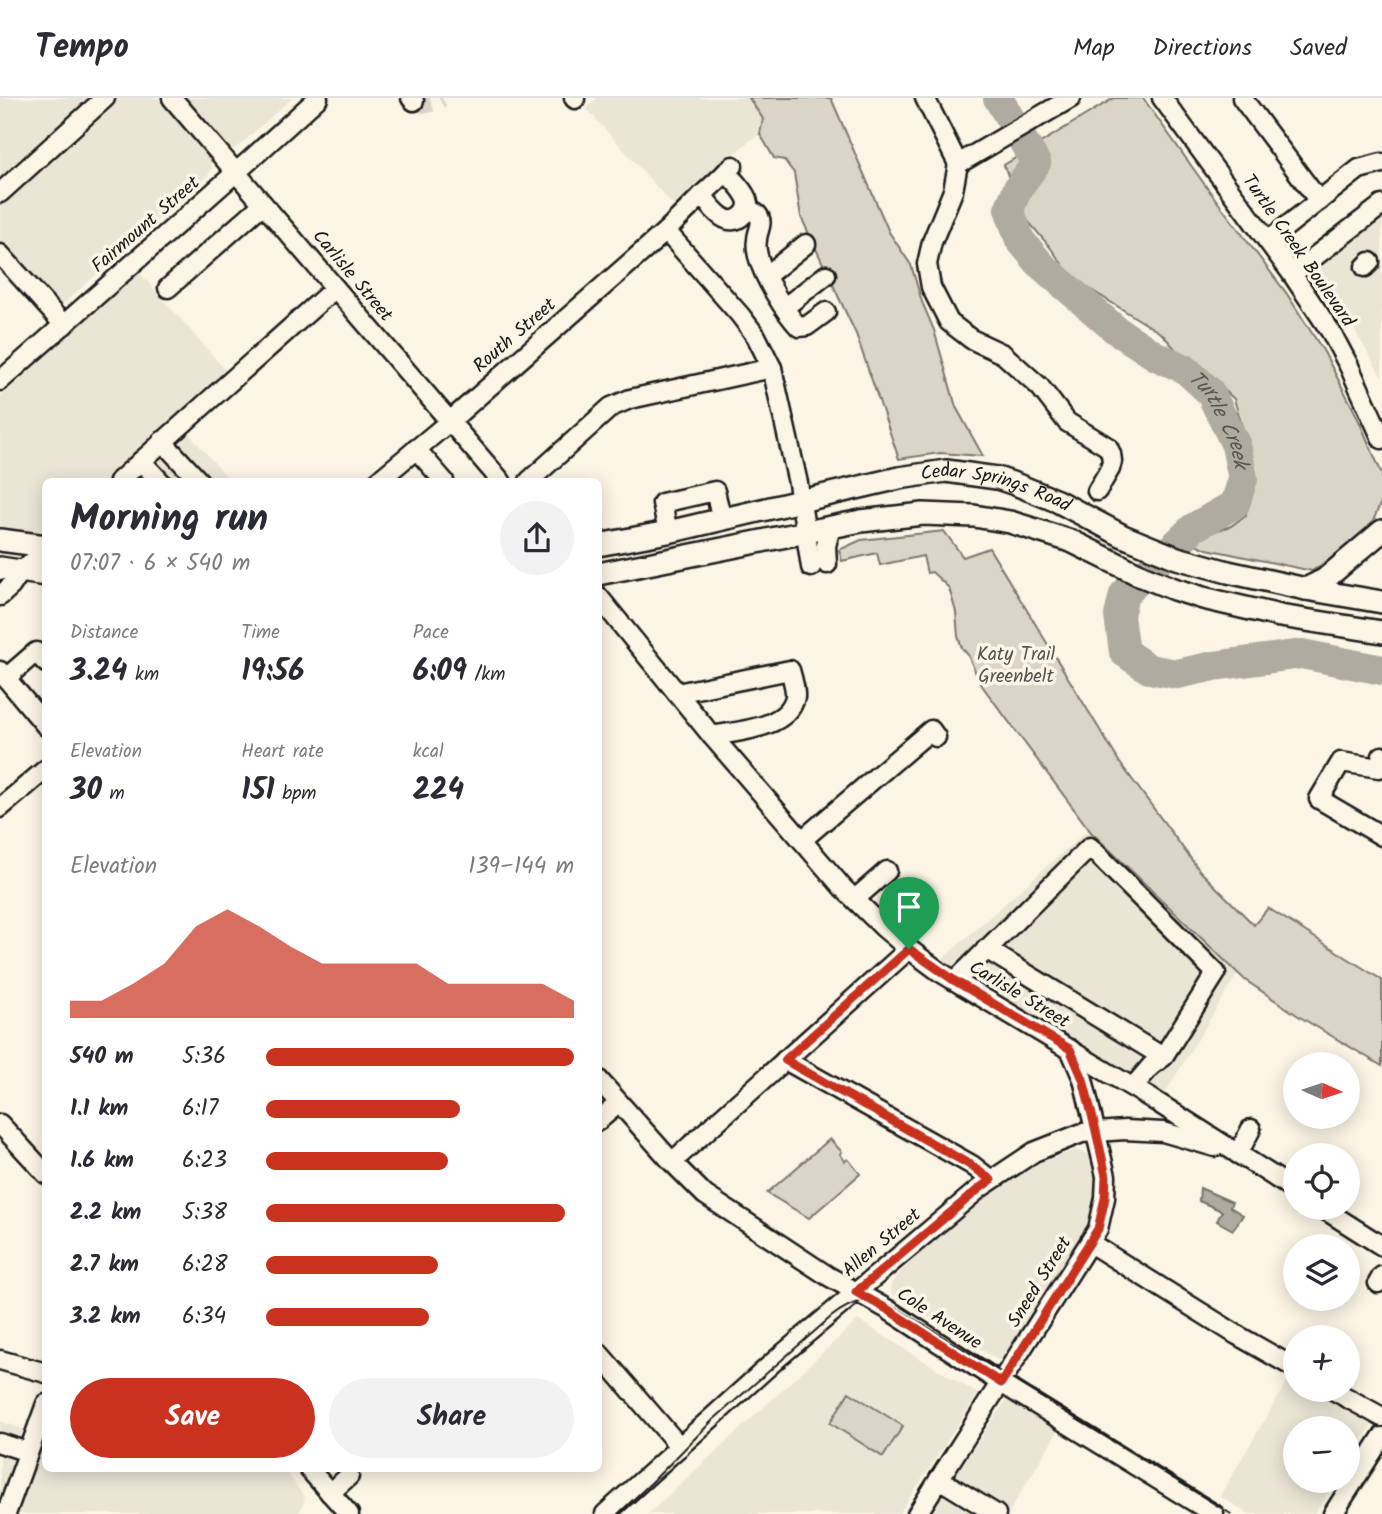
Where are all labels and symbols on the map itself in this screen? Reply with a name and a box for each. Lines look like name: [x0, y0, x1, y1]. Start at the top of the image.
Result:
street label: Turtle Creek Boulevard: [1234, 168, 1362, 334]
street label: Fairmount Street: [85, 169, 208, 281]
street label: Carlisle Street: [304, 223, 400, 329]
street label: Routh Street: [467, 291, 564, 381]
water label: Turtle Creek: [1180, 363, 1258, 475]
street label: Cedar Springs Road: [918, 456, 1077, 521]
park label: Katy Trail Greenbelt: [977, 640, 1056, 692]
pin: [879, 877, 939, 949]
street label: Carlisle Street: [963, 953, 1076, 1037]
north arrow: [1283, 1052, 1360, 1129]
street label: Allen Street: [836, 1200, 929, 1285]
street label: Sneed Street: [1000, 1230, 1080, 1333]
street label: Cole Avenue: [890, 1280, 988, 1358]

